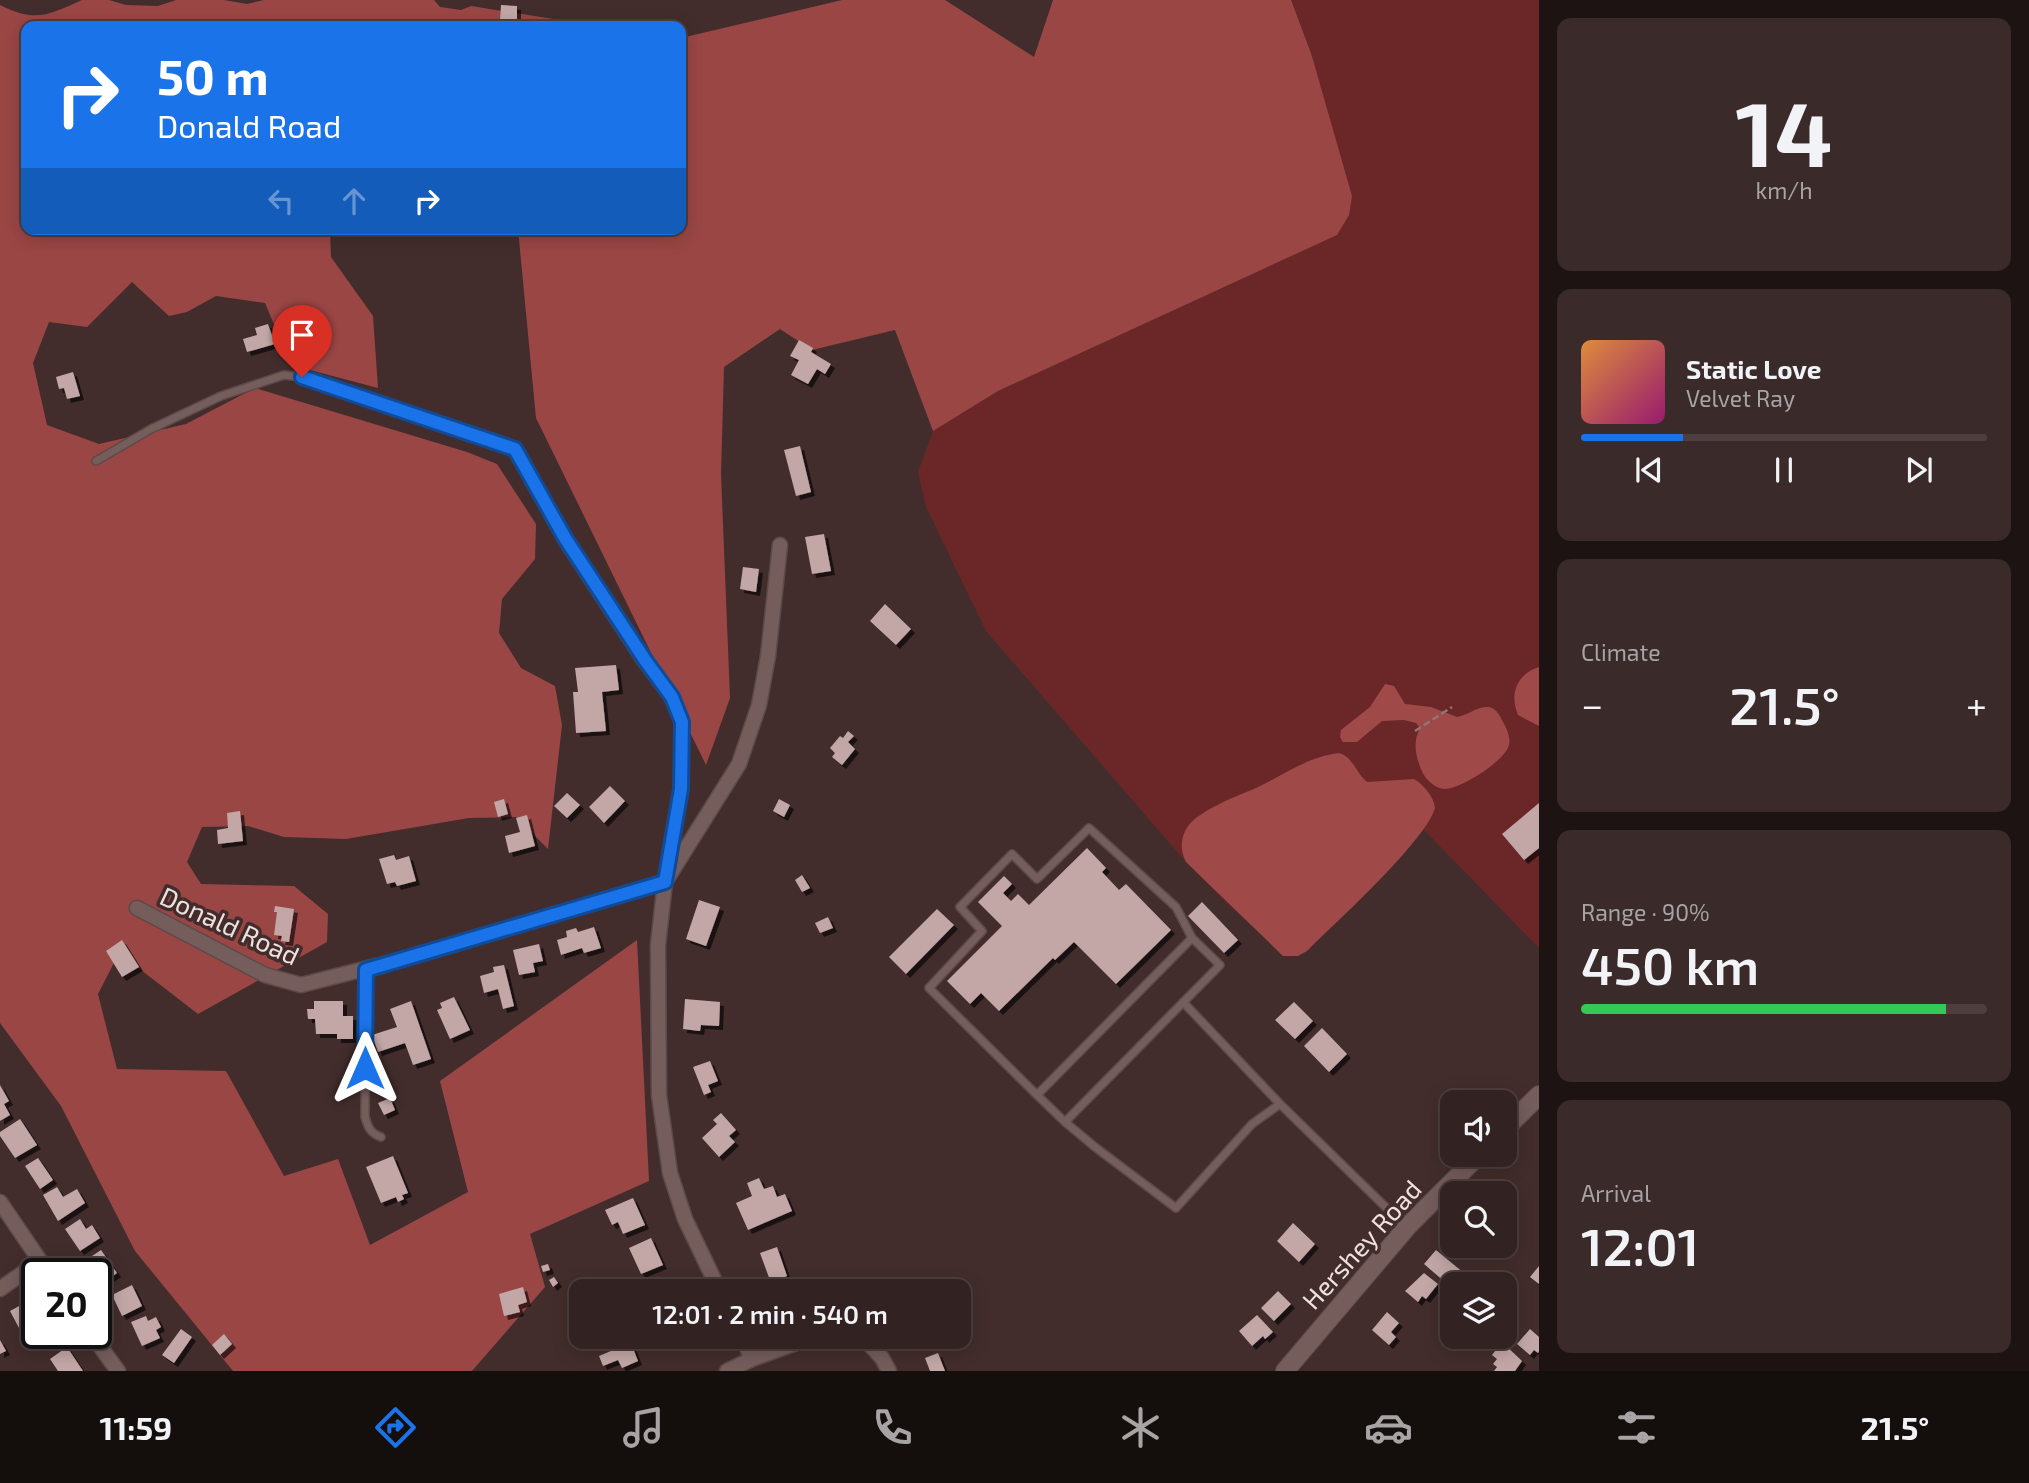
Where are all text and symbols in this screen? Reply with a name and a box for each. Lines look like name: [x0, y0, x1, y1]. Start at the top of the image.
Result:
text: 50 m: [157, 46, 269, 105]
icon: right: [42, 49, 133, 140]
text: 14: [1735, 76, 1833, 185]
text: Donald Road: [157, 106, 341, 144]
text: km/h: [1755, 176, 1813, 204]
icon: left: [262, 182, 300, 220]
icon: ahead: [335, 182, 373, 220]
icon: right: [408, 182, 446, 220]
pin: [272, 305, 332, 377]
icon: arrive: [283, 316, 321, 354]
text: Static Love: [1686, 353, 1822, 384]
text: Velvet Ray: [1686, 384, 1795, 412]
icon: previous: [1630, 451, 1668, 489]
icon: pause: [1765, 451, 1803, 489]
icon: next: [1900, 451, 1938, 489]
text: Climate: [1581, 638, 1661, 666]
text: 21.5°: [1729, 673, 1840, 735]
text: −: [1581, 681, 1603, 727]
text: +: [1966, 681, 1987, 727]
street label: Donald Road: [156, 879, 304, 971]
text: Range · 90%: [1581, 898, 1710, 926]
text: 450 km: [1581, 933, 1759, 995]
position arrow: [328, 1031, 402, 1105]
map controls: [1440, 1090, 1517, 1349]
button: sound: [1440, 1090, 1517, 1167]
street label: Hershey Road: [1295, 1173, 1427, 1315]
text: Arrival: [1581, 1179, 1651, 1207]
button: search: [1440, 1181, 1517, 1258]
text: 12:01: [1581, 1214, 1699, 1276]
speed limit sign: 20: [21, 1258, 112, 1349]
button: layers: [1440, 1272, 1517, 1349]
text: 12:01 · 2 min · 540 m: [652, 1298, 888, 1329]
icon: directions: [371, 1403, 420, 1452]
icon: music: [619, 1403, 668, 1452]
icon: phone: [868, 1403, 917, 1452]
icon: climate: [1116, 1403, 1165, 1452]
icon: car: [1364, 1403, 1413, 1452]
icon: filters: [1612, 1403, 1661, 1452]
text: 11:59: [100, 1408, 172, 1446]
text: 21.5°: [1860, 1408, 1929, 1446]

